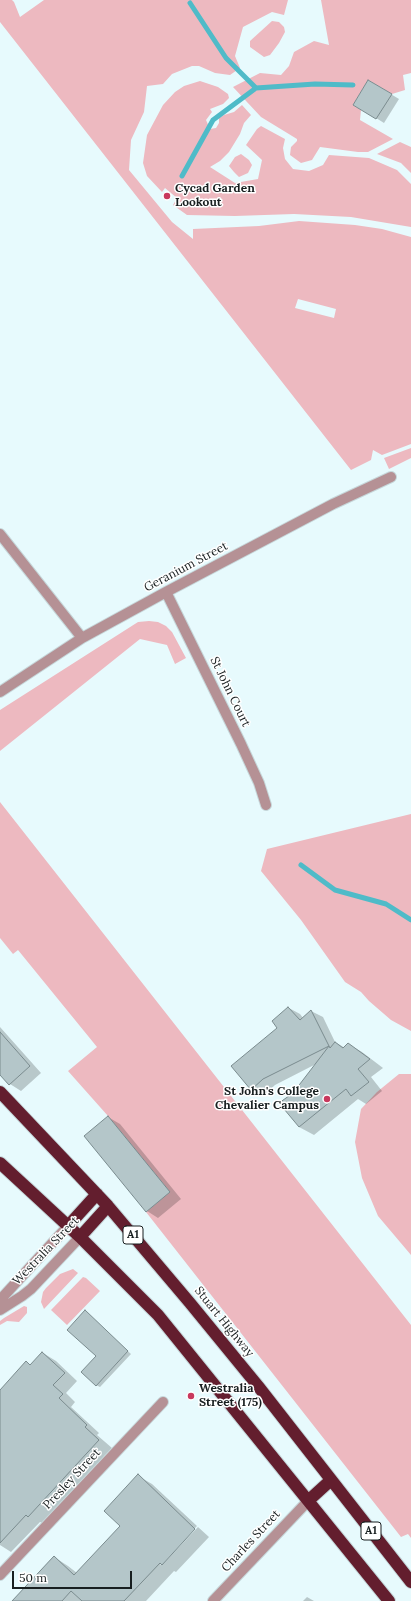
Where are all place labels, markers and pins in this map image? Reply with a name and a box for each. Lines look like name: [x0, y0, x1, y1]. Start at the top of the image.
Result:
place label: Cycad Garden Lookout: [175, 182, 255, 210]
marker: Cycad Garden Lookout: [162, 191, 172, 201]
place label: St John's College Chevalier Campus: [215, 1085, 319, 1113]
marker: St John's College Chevalier Campus: [322, 1094, 332, 1104]
place label: Westralia Street (175): [199, 1382, 262, 1410]
marker: Westralia Street (175): [186, 1391, 196, 1401]

